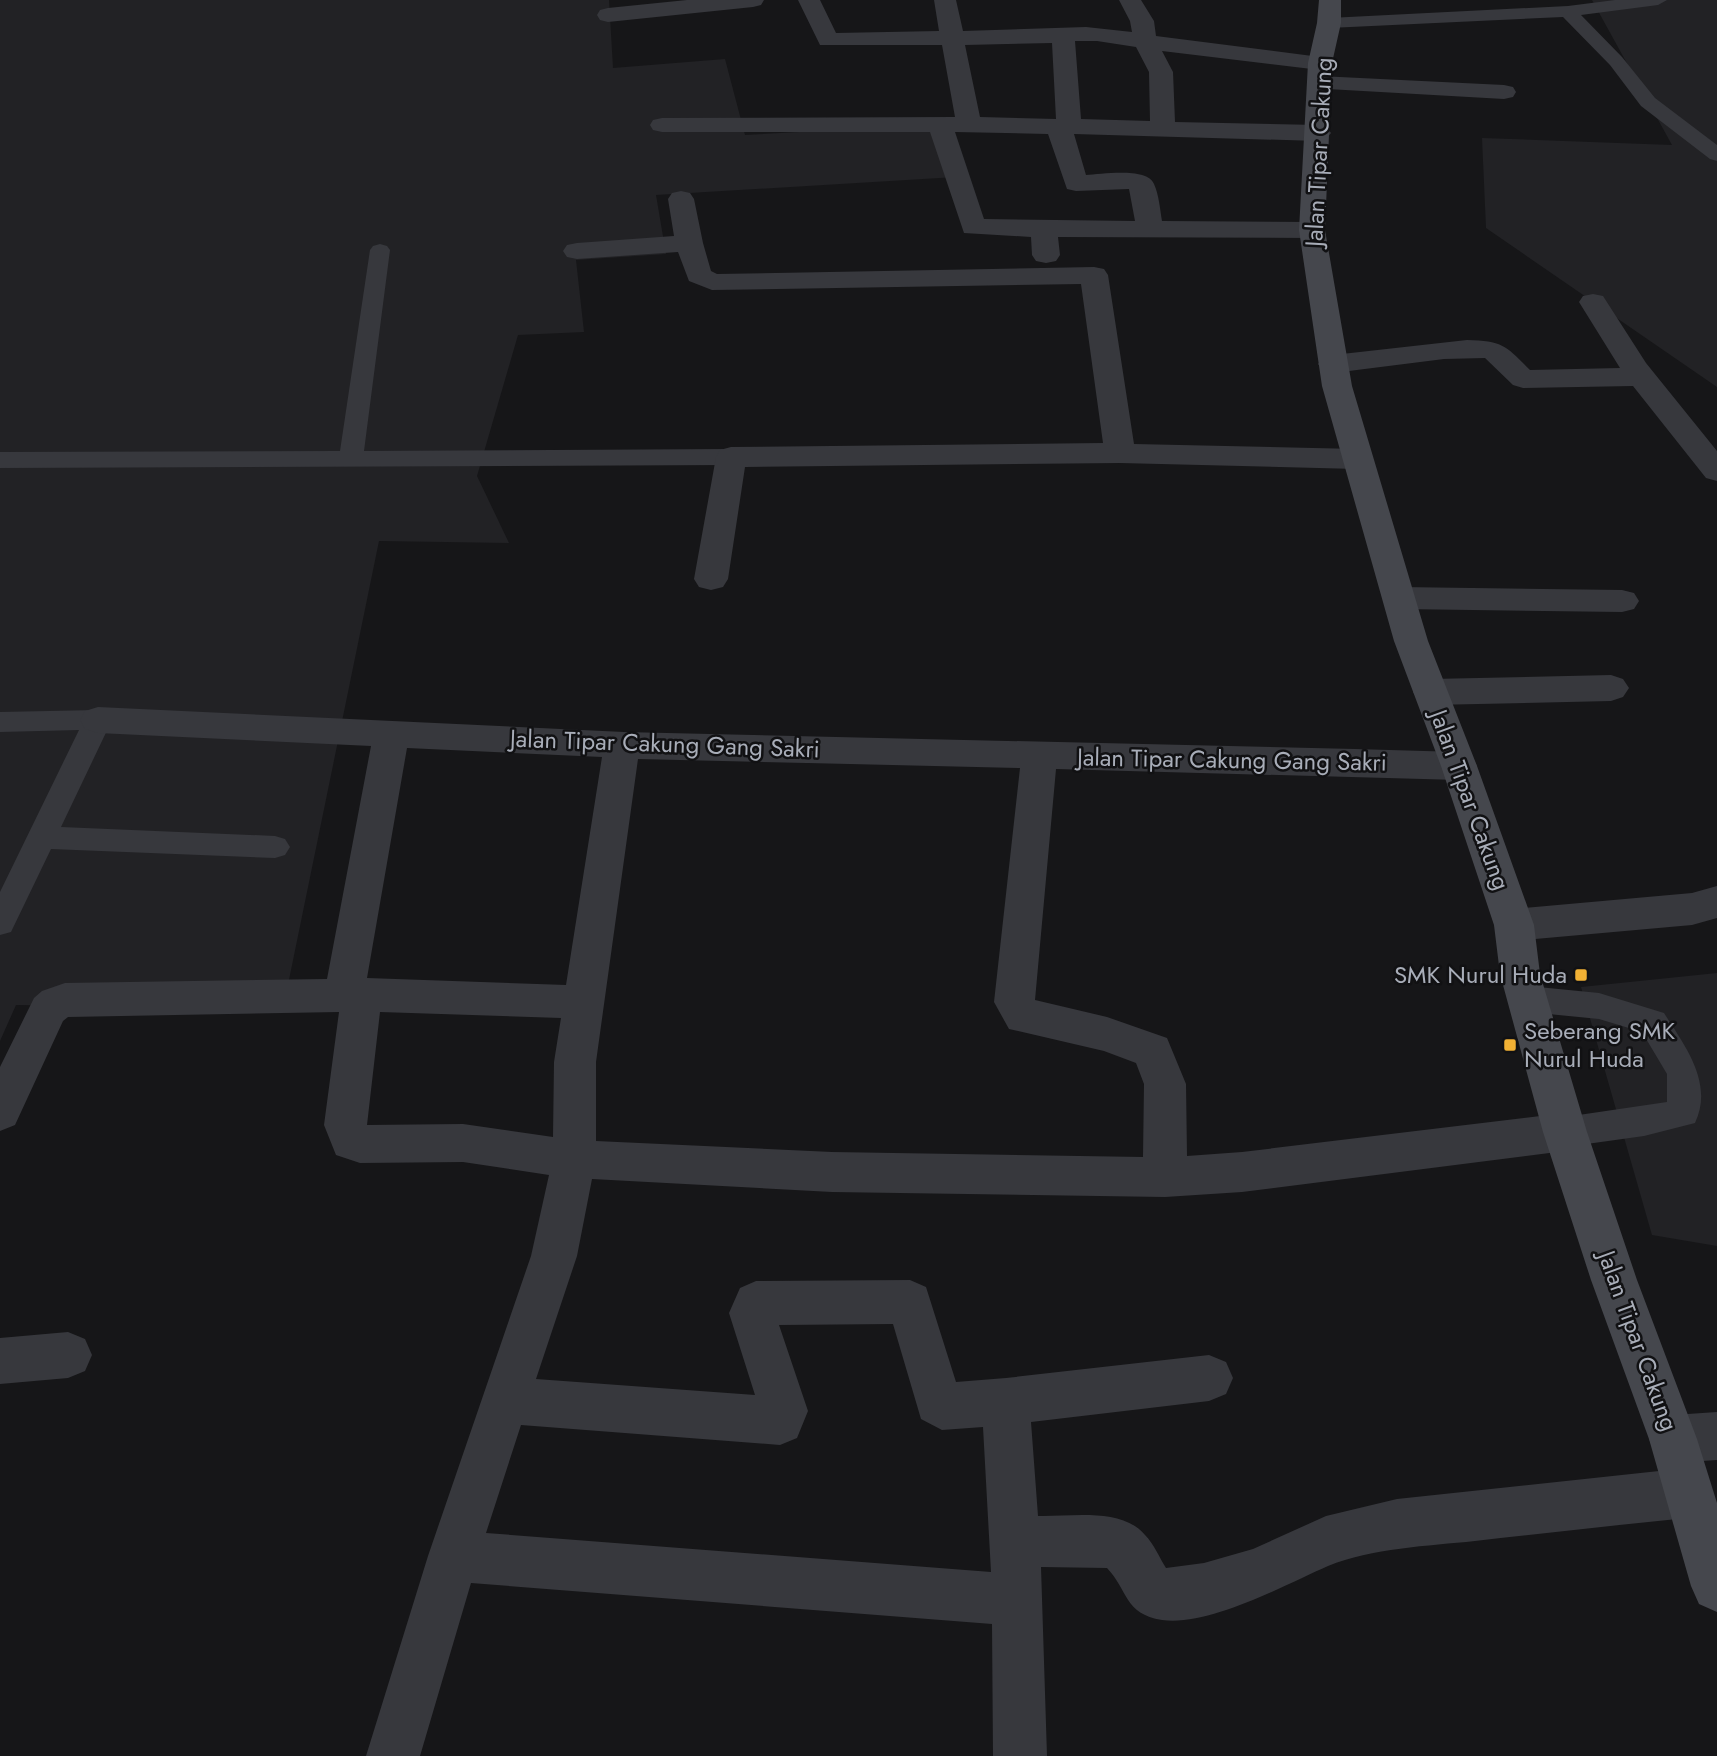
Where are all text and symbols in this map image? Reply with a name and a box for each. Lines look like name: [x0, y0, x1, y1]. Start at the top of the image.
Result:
street label: Jalan Tipar Cakung: [1296, 56, 1341, 250]
street label: Jalan Tipar Cakung: [1421, 702, 1519, 895]
street label: Jalan Tipar Cakung Gang Sakri: [507, 720, 821, 766]
street label: Jalan Tipar Cakung Gang Sakri: [1074, 739, 1387, 780]
place label: SMK Nurul Huda: [1394, 957, 1567, 992]
marker: SMK Nurul Huda: [1573, 967, 1589, 983]
place label: Seberang SMK Nurul Huda: [1524, 1013, 1675, 1076]
marker: Seberang SMK Nurul Huda: [1502, 1037, 1518, 1053]
street label: Jalan Tipar Cakung: [1589, 1243, 1687, 1436]

